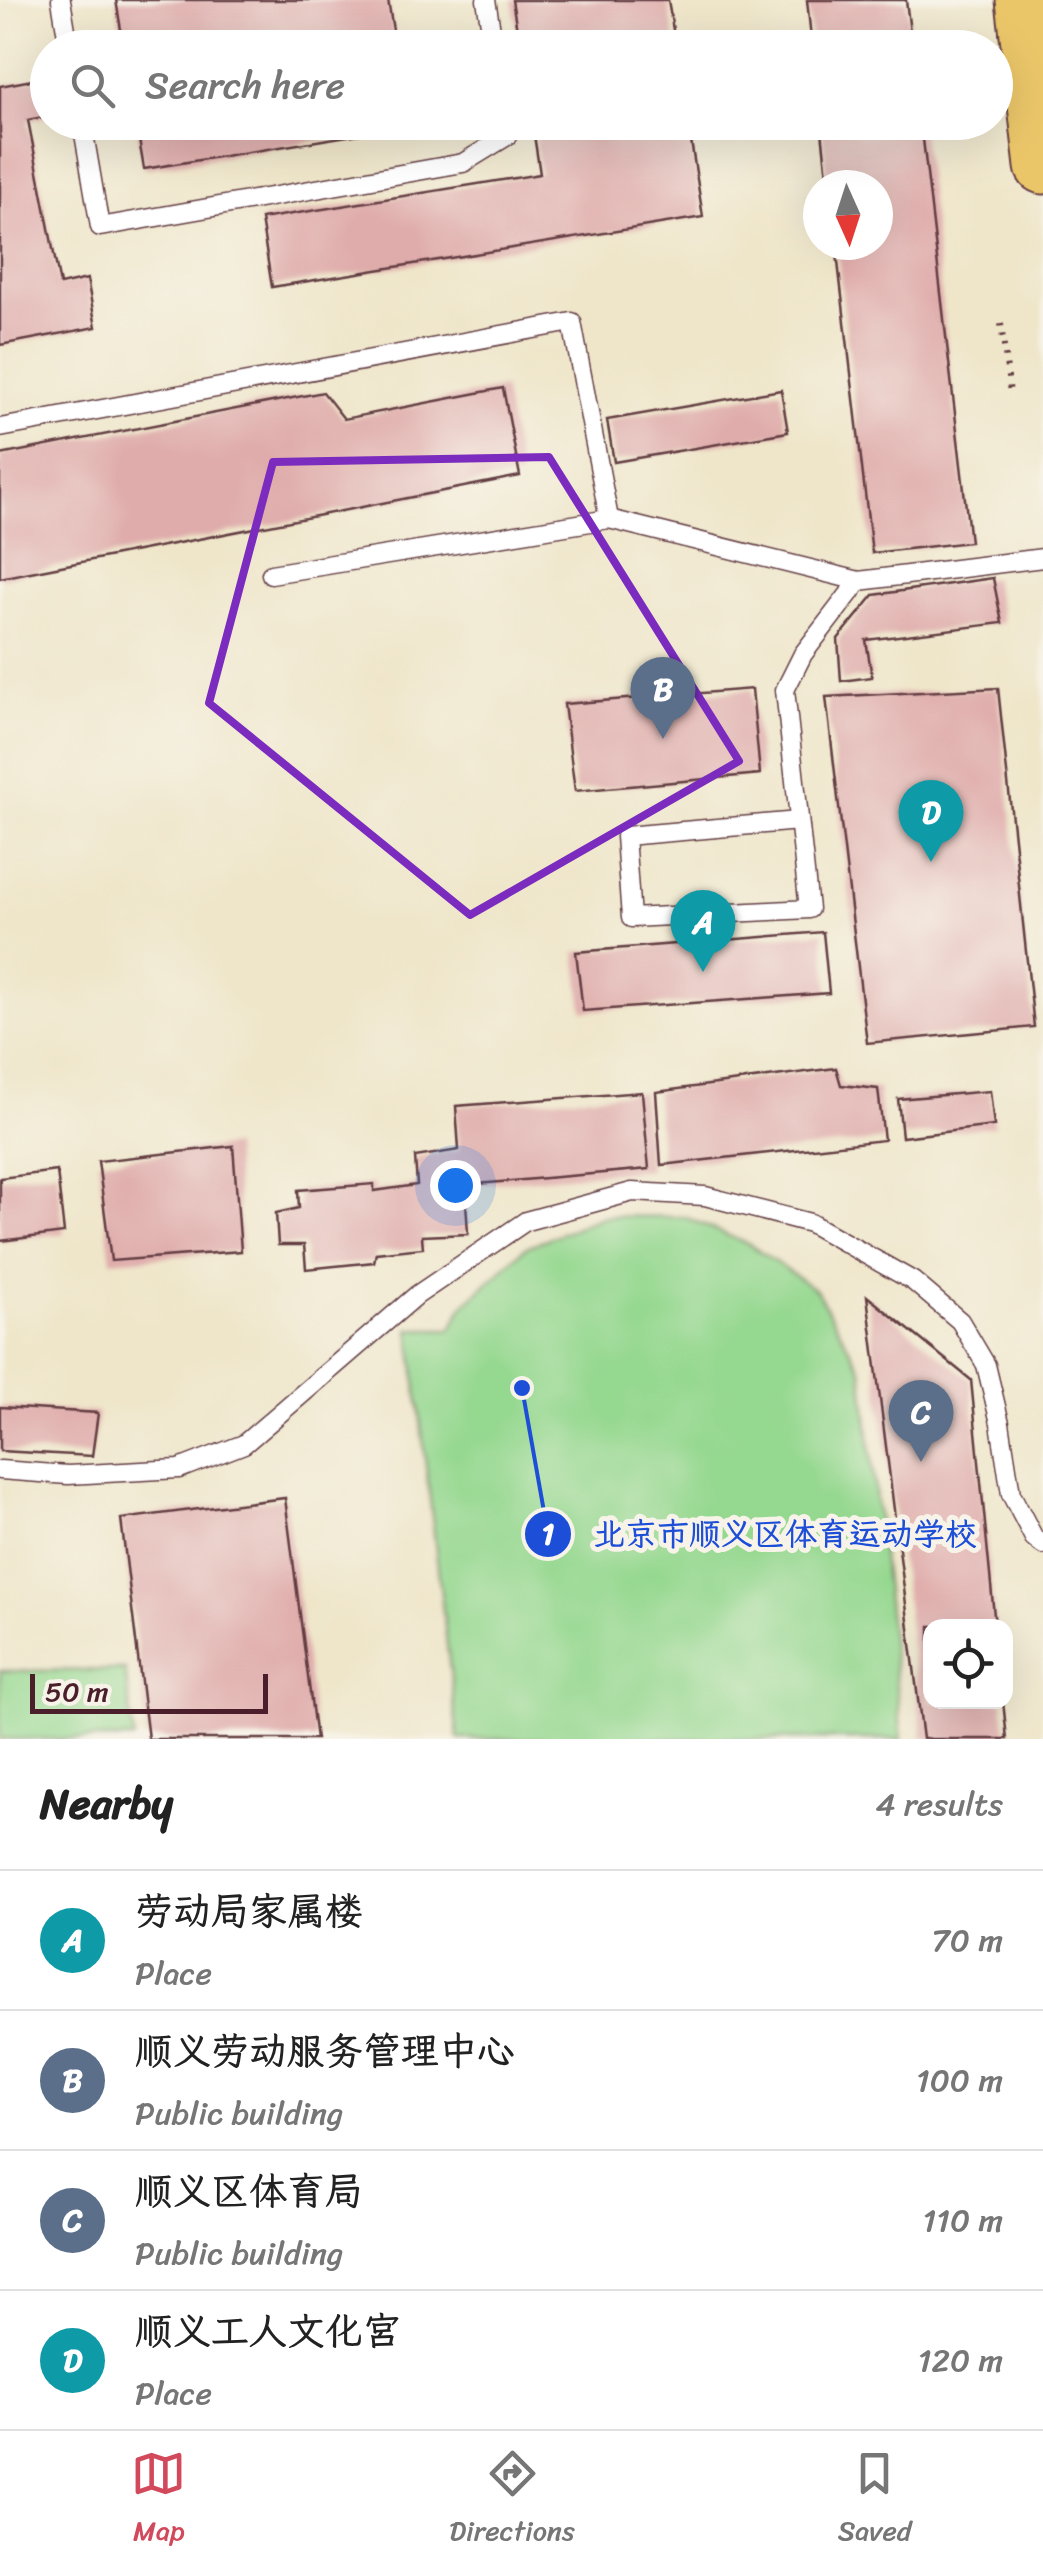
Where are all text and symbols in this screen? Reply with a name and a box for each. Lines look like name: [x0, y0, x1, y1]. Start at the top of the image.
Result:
search box: [30, 30, 1013, 140]
text: Search here: [145, 52, 345, 119]
icon: search: [65, 58, 120, 113]
north arrow: [803, 170, 893, 260]
pin: B: [630, 656, 696, 739]
pin: D: [898, 780, 964, 862]
pin: A: [670, 890, 736, 972]
your location: [430, 1160, 481, 1211]
pin: C: [888, 1380, 954, 1462]
callout: 北京市顺义区体育运动学校: [523, 1503, 997, 1565]
text: 北京市顺义区体育运动学校: [593, 1506, 977, 1563]
text: 1: [542, 1507, 555, 1561]
map controls: [923, 1619, 1013, 1709]
button: locate: [923, 1619, 1013, 1709]
text: 50 m: [45, 1667, 109, 1716]
scale bar: [30, 1669, 268, 1713]
text: Nearby: [40, 1767, 173, 1841]
text: 4 results: [875, 1776, 1003, 1833]
text: 劳动局家属楼: [135, 1878, 363, 1945]
text: A: [62, 1912, 83, 1969]
text: 70 m: [932, 1912, 1003, 1969]
text: Place: [135, 1945, 212, 2002]
text: 顺义劳动服务管理中心: [135, 2018, 515, 2085]
text: B: [62, 2052, 83, 2109]
text: 100 m: [916, 2052, 1003, 2109]
text: Public building: [135, 2085, 343, 2142]
text: 顺义区体育局: [135, 2158, 363, 2225]
text: C: [63, 2192, 82, 2249]
text: 110 m: [922, 2192, 1003, 2249]
text: Public building: [135, 2225, 343, 2282]
text: 顺义工人文化宫: [135, 2298, 401, 2365]
text: D: [63, 2332, 82, 2389]
text: 120 m: [918, 2332, 1003, 2389]
text: Place: [135, 2365, 212, 2422]
tab: Map: [131, 2446, 186, 2555]
tab: Directions: [449, 2446, 575, 2555]
tab: Saved: [838, 2446, 912, 2555]

